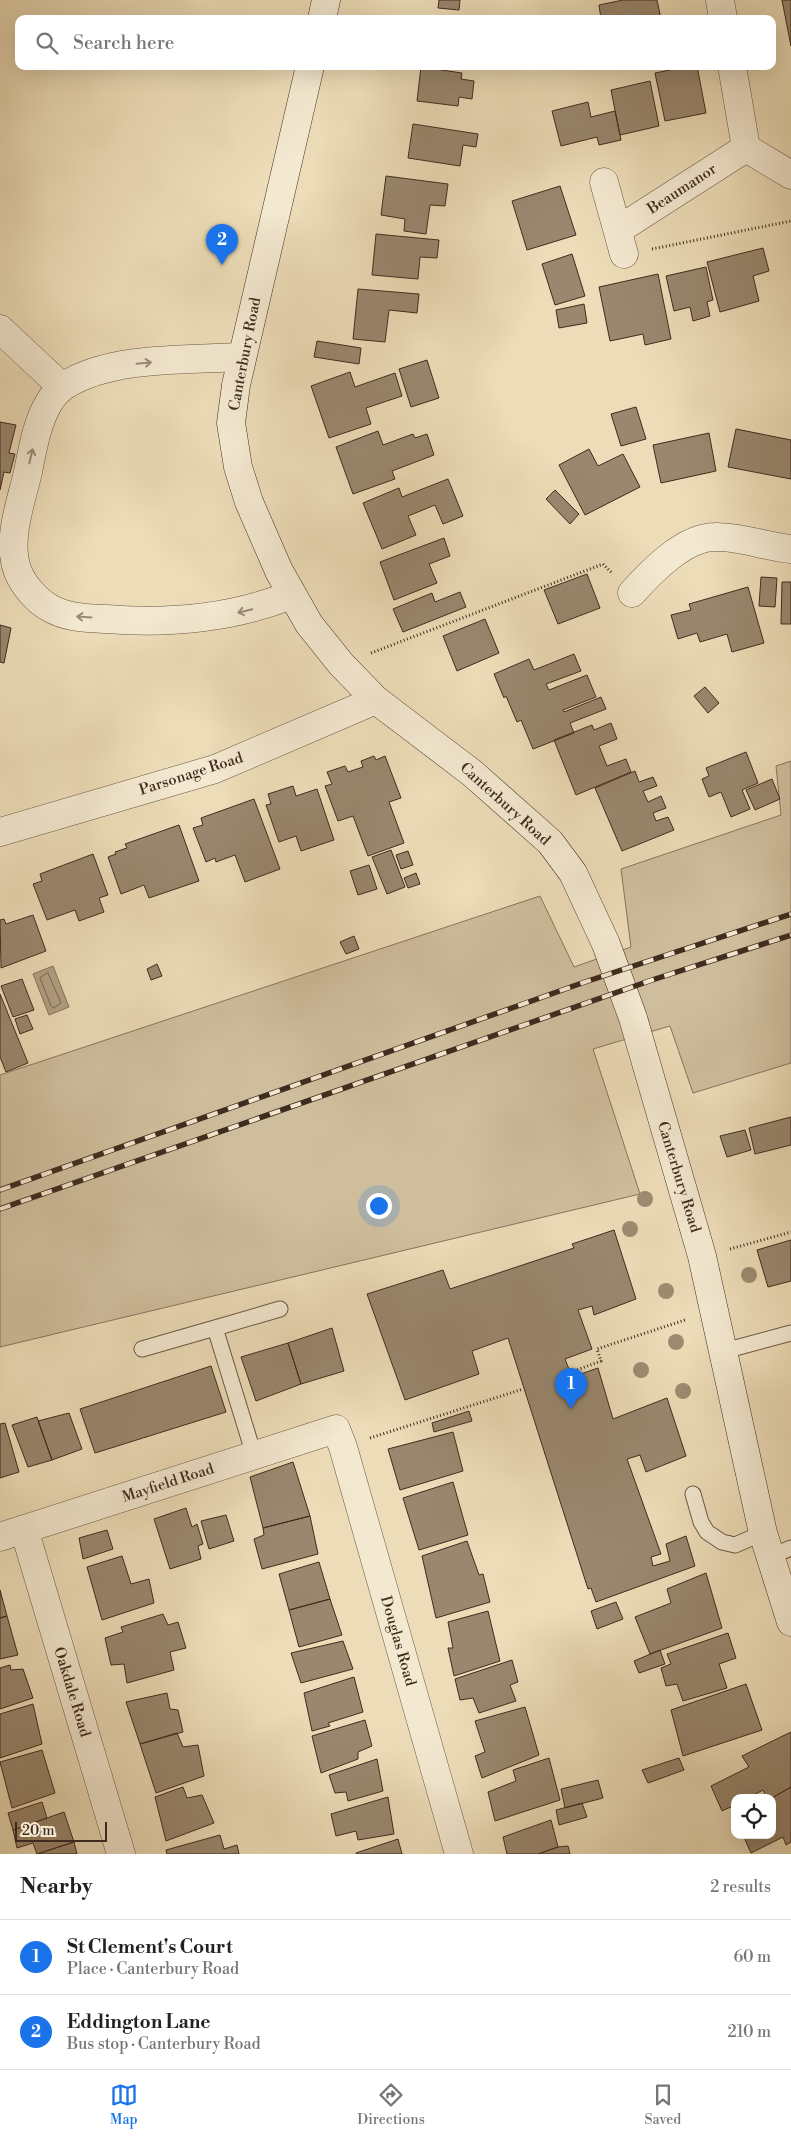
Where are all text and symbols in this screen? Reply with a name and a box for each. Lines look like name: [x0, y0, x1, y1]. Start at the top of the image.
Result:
search box: [15, 15, 776, 70]
icon: search: [33, 29, 61, 57]
text: Search here: [73, 31, 174, 55]
street label: Beaumanor: [643, 159, 721, 219]
pin: 2: [206, 224, 238, 265]
street label: Canterbury Road: [225, 295, 265, 412]
one-way arrow: [135, 358, 151, 368]
one-way arrow: [27, 448, 36, 464]
one-way arrow: [238, 607, 254, 616]
one-way arrow: [76, 613, 92, 622]
street label: Parsonage Road: [137, 748, 246, 800]
street label: Canterbury Road: [456, 758, 555, 850]
street label: Canterbury Road: [653, 1119, 705, 1235]
your location: [366, 1193, 392, 1219]
pin: 1: [555, 1368, 587, 1409]
street label: Mayfield Road: [120, 1459, 217, 1507]
street label: Douglas Road: [376, 1594, 420, 1689]
street label: Oakdale Road: [49, 1645, 95, 1740]
map controls: [731, 1794, 776, 1839]
button: locate: [731, 1794, 776, 1839]
scale bar: [15, 1819, 108, 1842]
text: 20 m: [22, 1822, 54, 1840]
text: Nearby: [20, 1874, 93, 1900]
text: 2 results: [710, 1877, 771, 1897]
text: St Clement's Court: [67, 1935, 233, 1959]
text: 1: [32, 1947, 40, 1967]
text: 60 m: [733, 1947, 771, 1967]
text: Place · Canterbury Road: [67, 1959, 239, 1979]
text: Eddington Lane: [67, 2010, 211, 2034]
text: 2: [31, 2022, 41, 2042]
text: 210 m: [727, 2022, 771, 2042]
text: Bus stop · Canterbury Road: [67, 2034, 261, 2054]
tab: Map: [110, 2081, 138, 2129]
tab: Directions: [357, 2081, 425, 2129]
tab: Saved: [644, 2081, 681, 2129]

